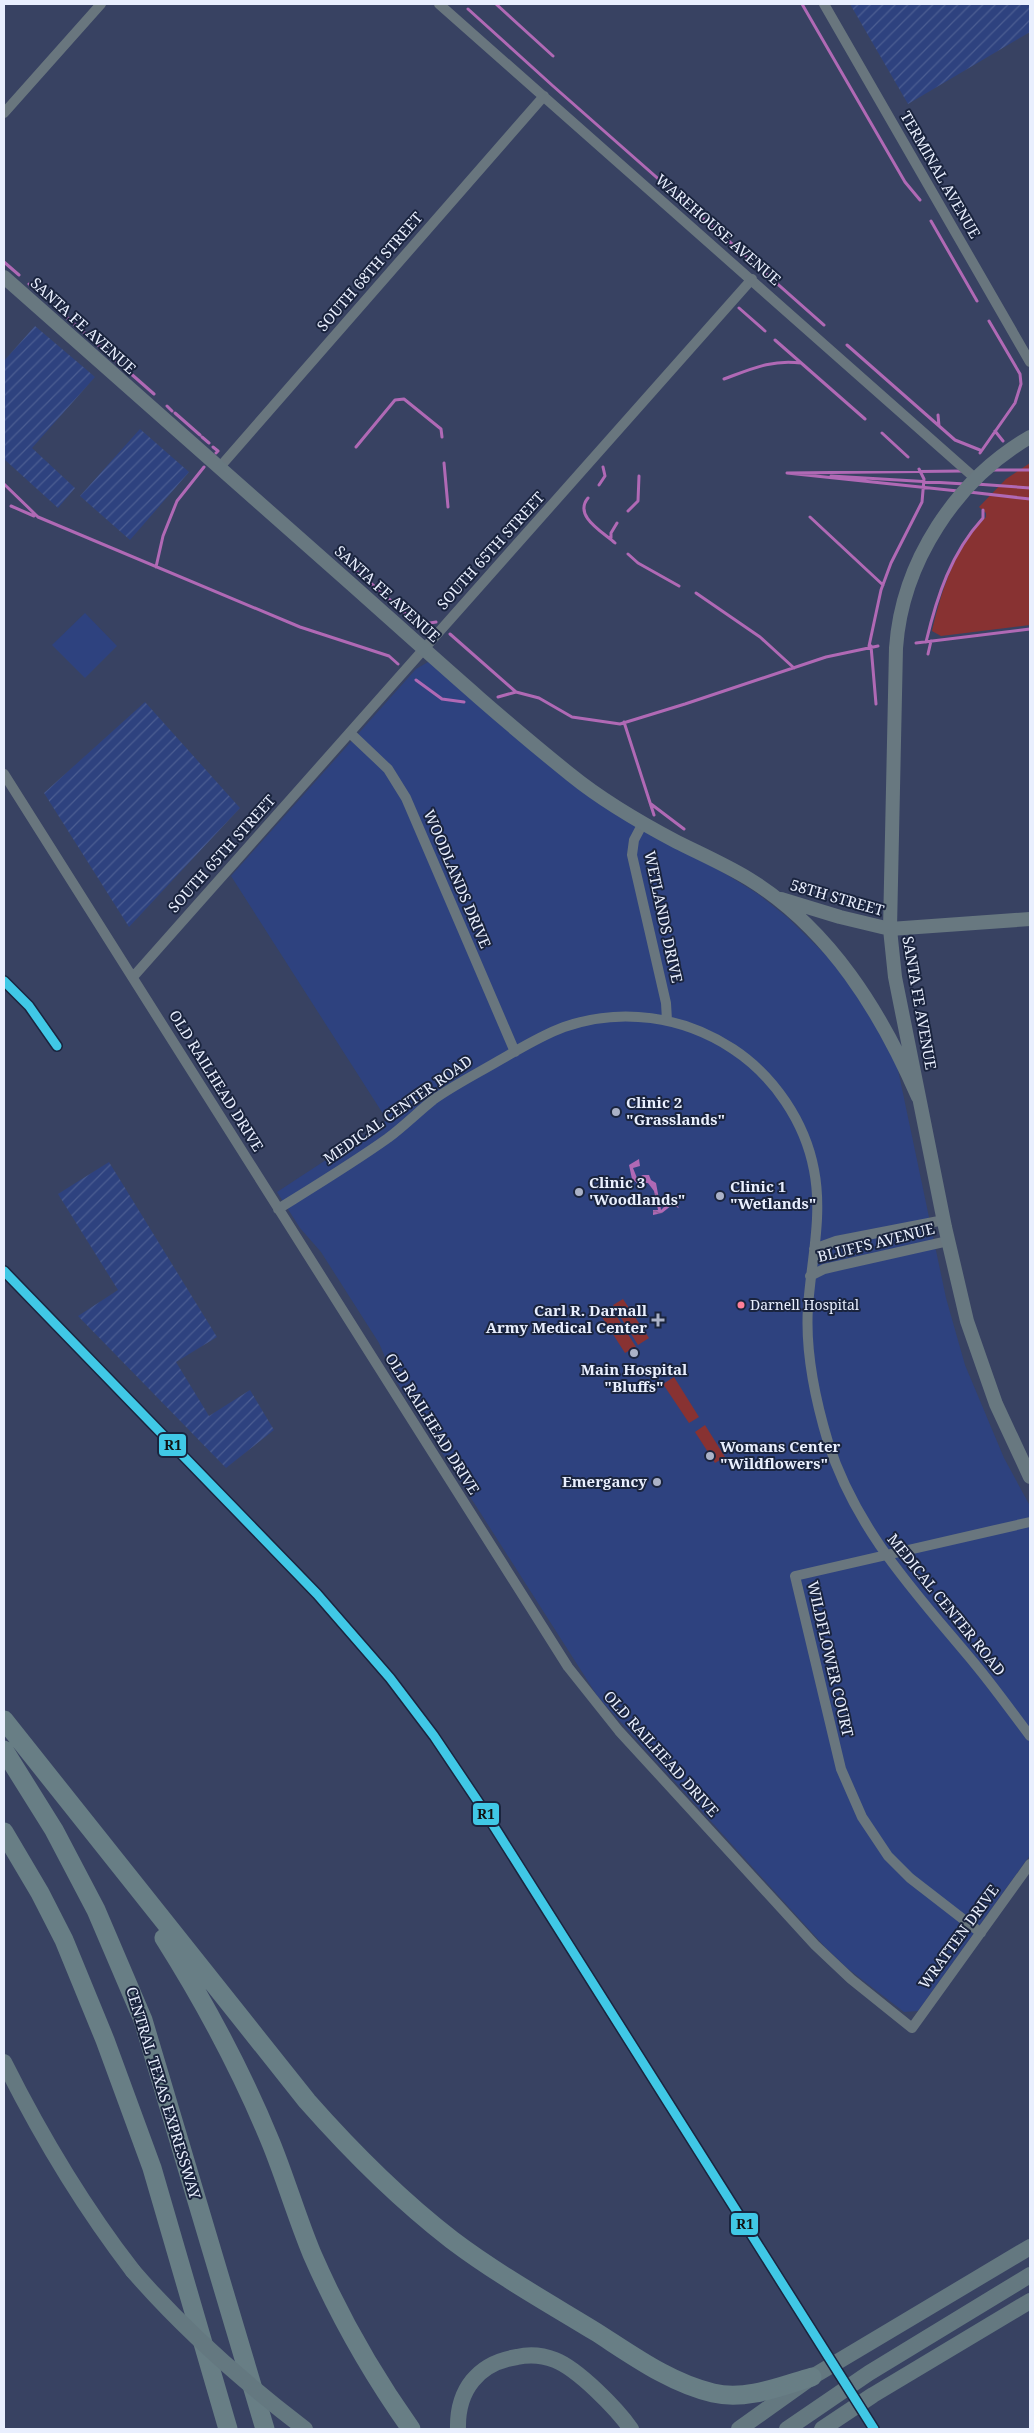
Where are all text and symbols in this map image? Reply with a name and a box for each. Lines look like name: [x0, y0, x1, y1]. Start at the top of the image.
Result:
street label: TERMINAL AVENUE: [896, 107, 985, 242]
street label: WAREHOUSE AVENUE: [652, 169, 786, 289]
street label: SOUTH 68TH STREET: [312, 208, 427, 335]
street label: SANTA FE AVENUE: [27, 273, 141, 378]
street label: SOUTH 65TH STREET: [432, 487, 548, 613]
street label: SANTA FE AVENUE: [331, 541, 445, 646]
street label: SOUTH 65TH STREET: [163, 790, 279, 916]
street label: WOODLANDS DRIVE: [420, 806, 496, 951]
street label: WETLANDS DRIVE: [640, 849, 688, 985]
street label: 58TH STREET: [788, 874, 886, 920]
street label: SANTA FE AVENUE: [898, 935, 942, 1071]
street label: OLD RAILHEAD DRIVE: [165, 1006, 268, 1155]
street label: MEDICAL CENTER ROAD: [319, 1050, 476, 1168]
place label: Clinic 2 "Grasslands": [626, 1092, 725, 1129]
marker: Clinic 2 "Grasslands": [610, 1106, 622, 1118]
place label: Clinic 3 'Woodlands": [589, 1172, 685, 1209]
place label: Clinic 1 "Wetlands": [730, 1176, 816, 1213]
marker: Clinic 3 'Woodlands": [573, 1186, 585, 1198]
marker: Clinic 1 "Wetlands": [714, 1190, 726, 1202]
street label: BLUFFS AVENUE: [815, 1218, 936, 1266]
place label: Darnell Hospital: [750, 1295, 860, 1314]
place label: Carl R. Darnall Army Medical Center: [486, 1300, 648, 1337]
marker: Darnell Hospital: [736, 1300, 746, 1310]
marker: Carl R. Darnall Army Medical Center: [651, 1313, 665, 1327]
marker: Main Hospital "Bluffs": [628, 1347, 640, 1359]
street label: OLD RAILHEAD DRIVE: [381, 1349, 484, 1498]
place label: Main Hospital "Bluffs": [581, 1359, 688, 1396]
line badge: R1: [158, 1433, 187, 1457]
text: R1: [164, 1435, 182, 1454]
place label: Womans Center "Wildflowers": [720, 1436, 841, 1473]
marker: Womans Center "Wildflowers": [704, 1450, 716, 1462]
place label: Emergancy: [562, 1471, 647, 1491]
marker: Emergancy: [651, 1476, 663, 1488]
street label: MEDICAL CENTER ROAD: [883, 1529, 1010, 1680]
street label: WILDFLOWER COURT: [803, 1579, 859, 1739]
street label: OLD RAILHEAD DRIVE: [600, 1686, 724, 1821]
line badge: R1: [472, 1802, 500, 1826]
text: R1: [477, 1804, 495, 1823]
street label: WRATTEN DRIVE: [914, 1880, 1003, 1992]
street label: CENTRAL TEXAS EXPRESSWAY: [122, 1984, 206, 2202]
line badge: R1: [730, 2212, 759, 2236]
text: R1: [736, 2214, 754, 2233]

